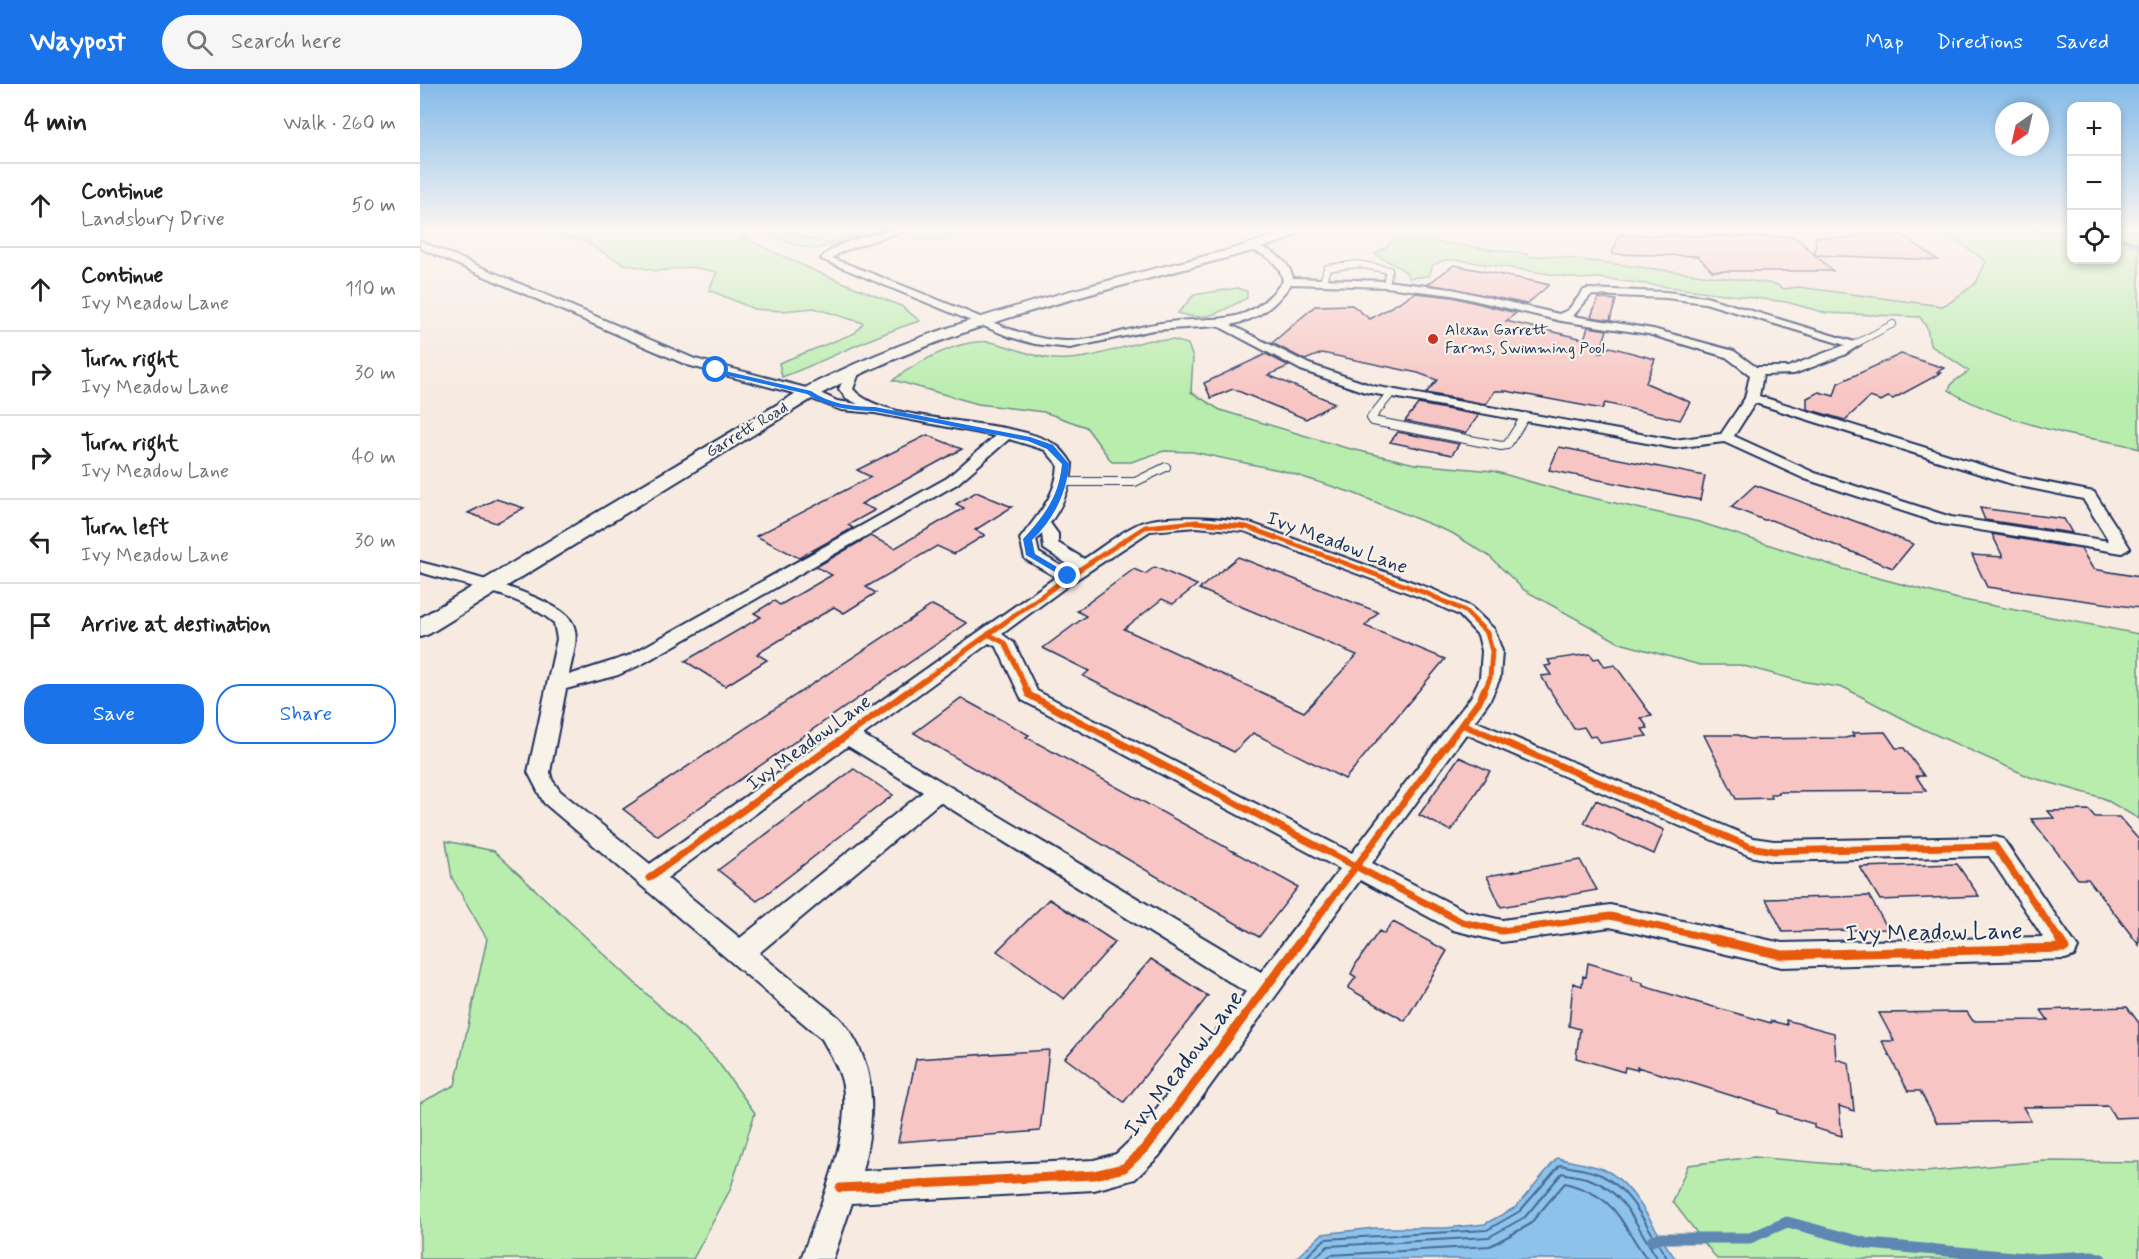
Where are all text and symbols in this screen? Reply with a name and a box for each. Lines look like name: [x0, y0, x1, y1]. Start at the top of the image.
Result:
search box: [162, 15, 582, 69]
text: Waypost: [30, 24, 126, 61]
icon: search: [183, 26, 216, 59]
text: Search here: [231, 28, 342, 56]
text: Map: [1865, 28, 1904, 56]
text: Directions: [1937, 28, 2023, 56]
text: Saved: [2056, 28, 2109, 56]
north arrow: [1995, 102, 2049, 156]
map controls: [2067, 102, 2121, 264]
button: +: [2067, 102, 2121, 156]
text: 4 min: [24, 106, 87, 140]
text: Walk · 260 m: [283, 110, 396, 137]
button: −: [2067, 156, 2121, 210]
text: Continue: [81, 178, 163, 206]
icon: ahead: [24, 189, 57, 222]
text: 50 m: [351, 192, 396, 219]
text: Landsbury Drive: [81, 206, 225, 233]
button: locate: [2067, 210, 2121, 264]
text: Continue: [81, 262, 163, 290]
icon: ahead: [24, 273, 57, 306]
text: 110 m: [345, 276, 396, 303]
text: Ivy Meadow Lane: [81, 290, 229, 317]
place label: Alexan Garrett Farms, Swimming Pool: [1445, 320, 1605, 359]
marker: Alexan Garrett Farms, Swimming Pool: [1426, 332, 1440, 346]
text: Turn right: [81, 346, 179, 374]
route start: [702, 356, 728, 382]
icon: right: [24, 357, 57, 390]
text: 30 m: [354, 360, 396, 387]
text: Ivy Meadow Lane: [81, 374, 229, 401]
street label: Garrett Road: [702, 397, 792, 463]
text: Turn right: [81, 430, 179, 458]
icon: right: [24, 441, 57, 474]
text: 40 m: [352, 444, 396, 471]
text: Ivy Meadow Lane: [81, 458, 229, 485]
street label: Ivy Meadow Lane: [1263, 505, 1411, 581]
text: Turn left: [81, 514, 169, 542]
icon: left: [24, 525, 57, 558]
text: 30 m: [354, 528, 396, 555]
text: Ivy Meadow Lane: [81, 542, 229, 569]
route end: [1054, 562, 1080, 588]
icon: arrive: [24, 609, 57, 642]
text: Arrive at destination: [81, 611, 271, 639]
button: Save: [24, 684, 204, 744]
button: Share: [216, 684, 396, 744]
street label: Ivy Meadow Lane: [741, 689, 877, 797]
street label: Ivy Meadow Lane: [1845, 916, 2023, 950]
street label: Ivy Meadow Lane: [1117, 984, 1251, 1144]

